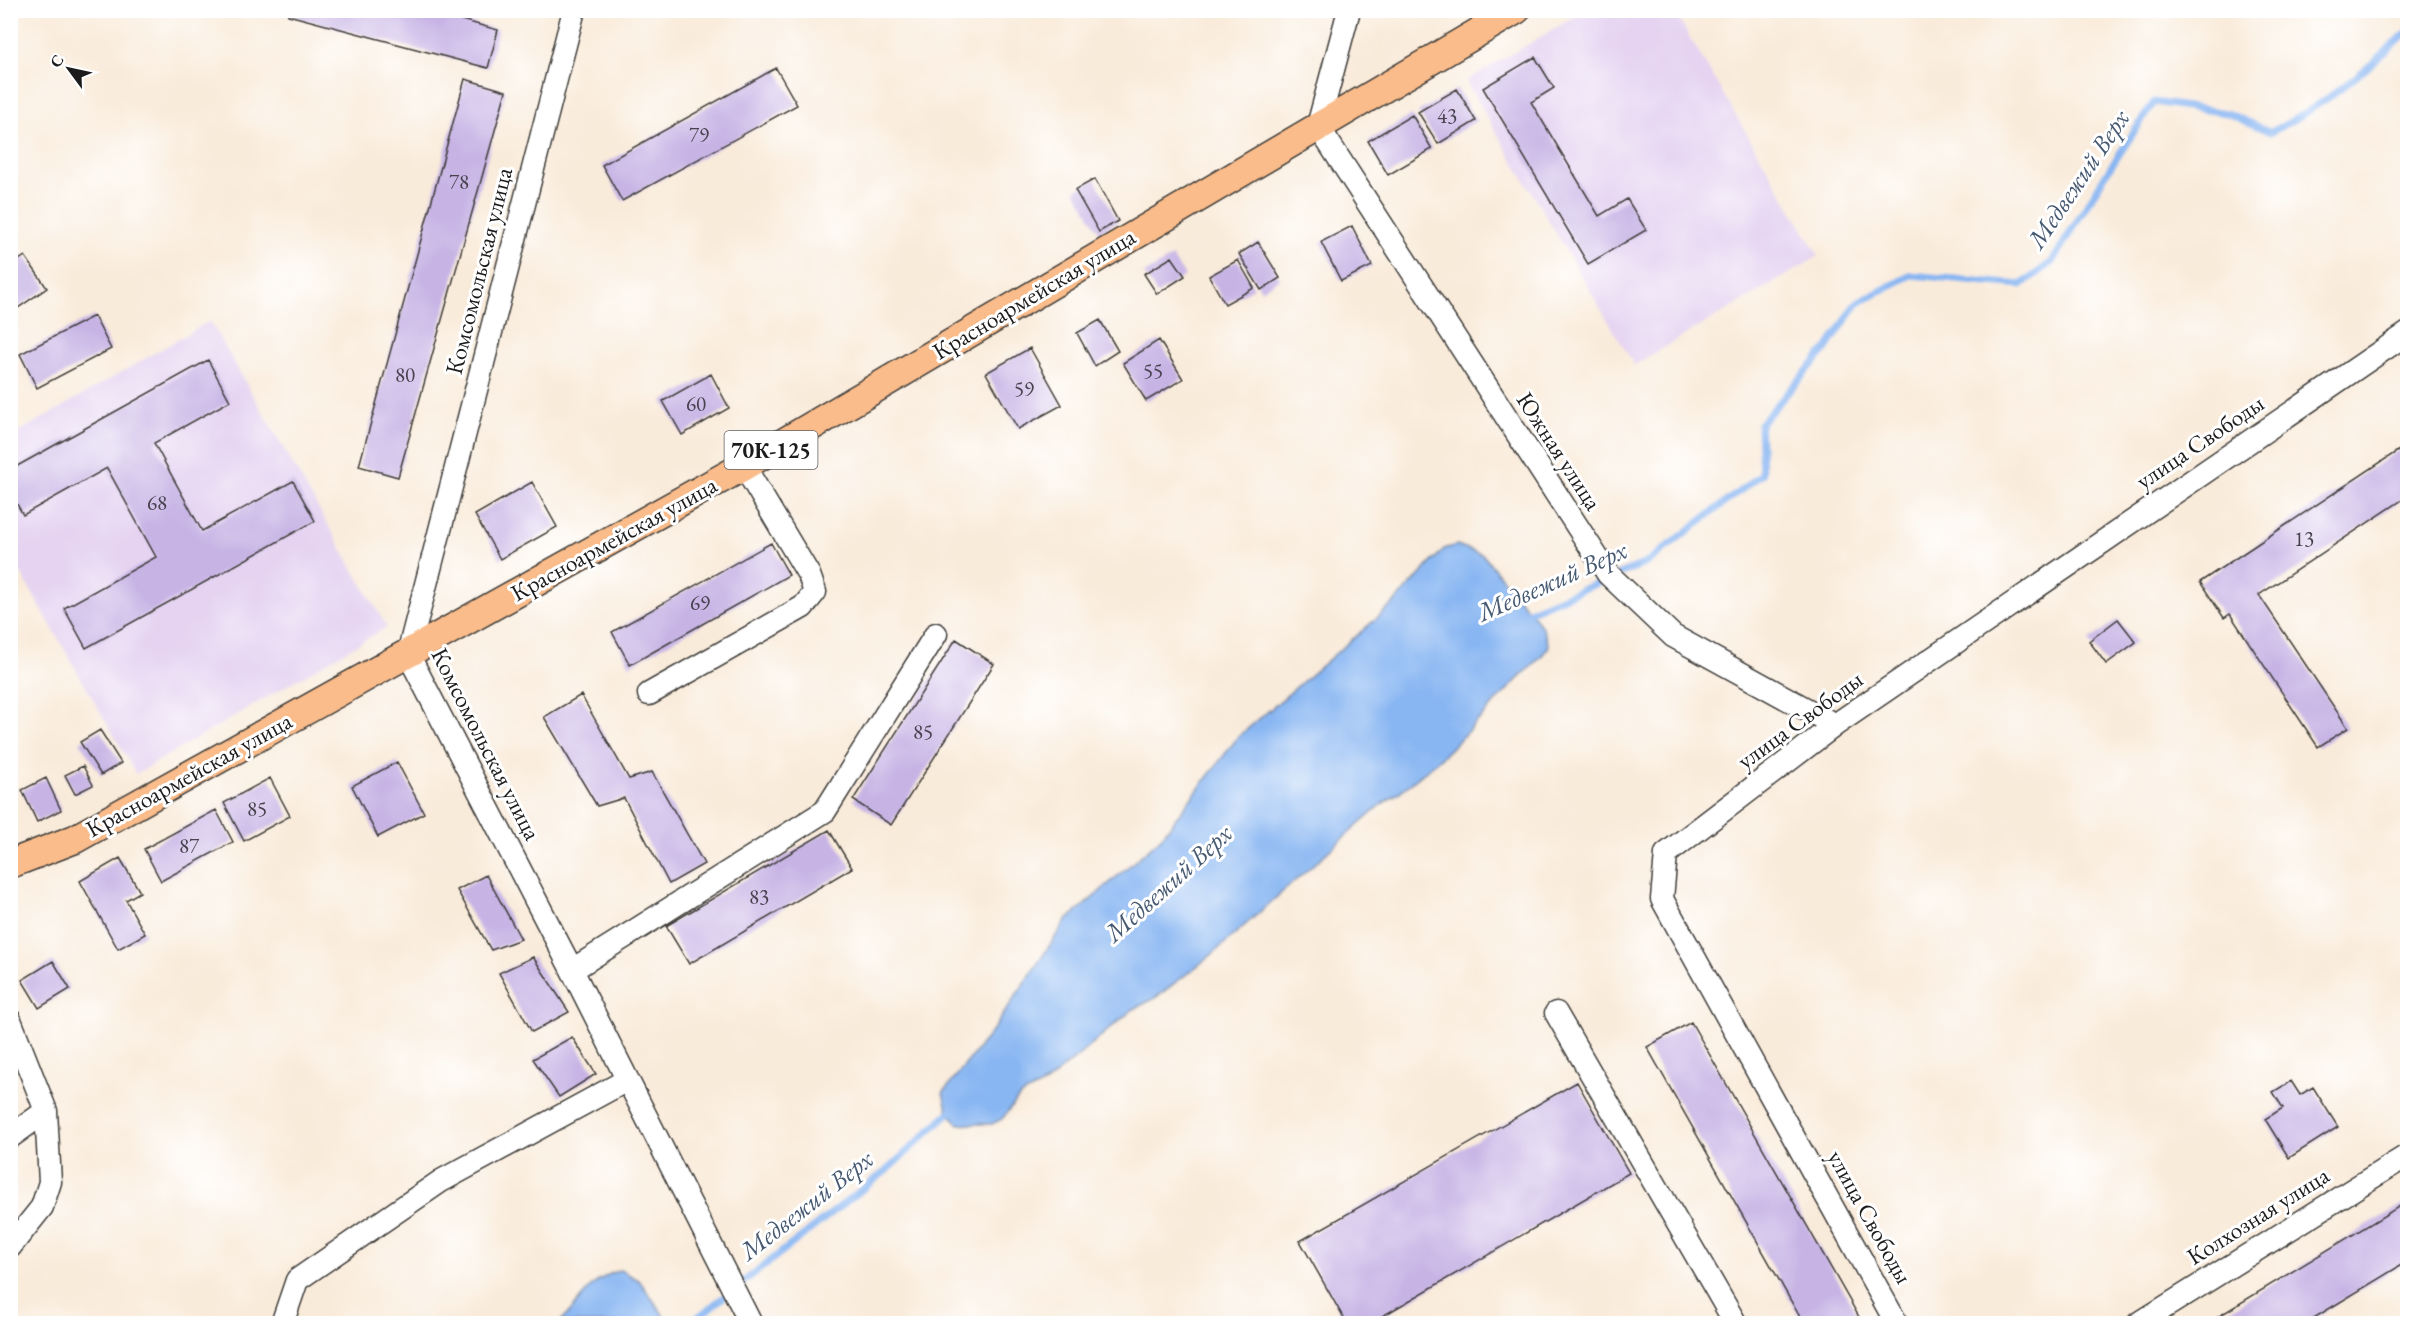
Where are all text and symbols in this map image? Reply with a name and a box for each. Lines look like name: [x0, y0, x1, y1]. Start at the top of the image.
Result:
north arrow: [39, 39, 99, 99]
text: С: [45, 51, 69, 72]
house number: 43: [1437, 102, 1457, 129]
water label: Медвежий Верх: [2018, 102, 2138, 257]
house number: 79: [689, 121, 709, 148]
street label: Комсомольская улица: [438, 164, 519, 378]
house number: 78: [449, 168, 469, 195]
street label: Красноармейская улица: [927, 221, 1141, 366]
house number: 55: [1143, 357, 1163, 384]
house number: 80: [395, 361, 415, 388]
house number: 59: [1014, 375, 1034, 402]
street label: Южная улица: [1510, 386, 1609, 516]
street label: улица Свободы: [2130, 387, 2270, 496]
house number: 60: [686, 390, 706, 417]
road number: 70К-125: [724, 431, 818, 469]
street label: Красноармейская улица: [505, 469, 723, 608]
house number: 68: [147, 489, 167, 516]
house number: 13: [2294, 525, 2314, 552]
water label: Медвежий Верх: [1470, 532, 1633, 630]
house number: 69: [690, 589, 710, 616]
street label: Комсомольская улица: [424, 642, 549, 846]
street label: улица Свободы: [1731, 663, 1869, 776]
street label: Красноармейская улица: [80, 705, 298, 844]
house number: 85: [913, 718, 933, 745]
house number: 85: [247, 795, 267, 822]
water label: Медвежий Верх: [1096, 816, 1240, 951]
house number: 87: [179, 832, 200, 859]
house number: 83: [749, 883, 769, 910]
water label: Медвежий Верх: [731, 1141, 881, 1269]
street label: улица Свободы: [1821, 1144, 1920, 1289]
street label: Колхозная улица: [2181, 1159, 2335, 1272]

